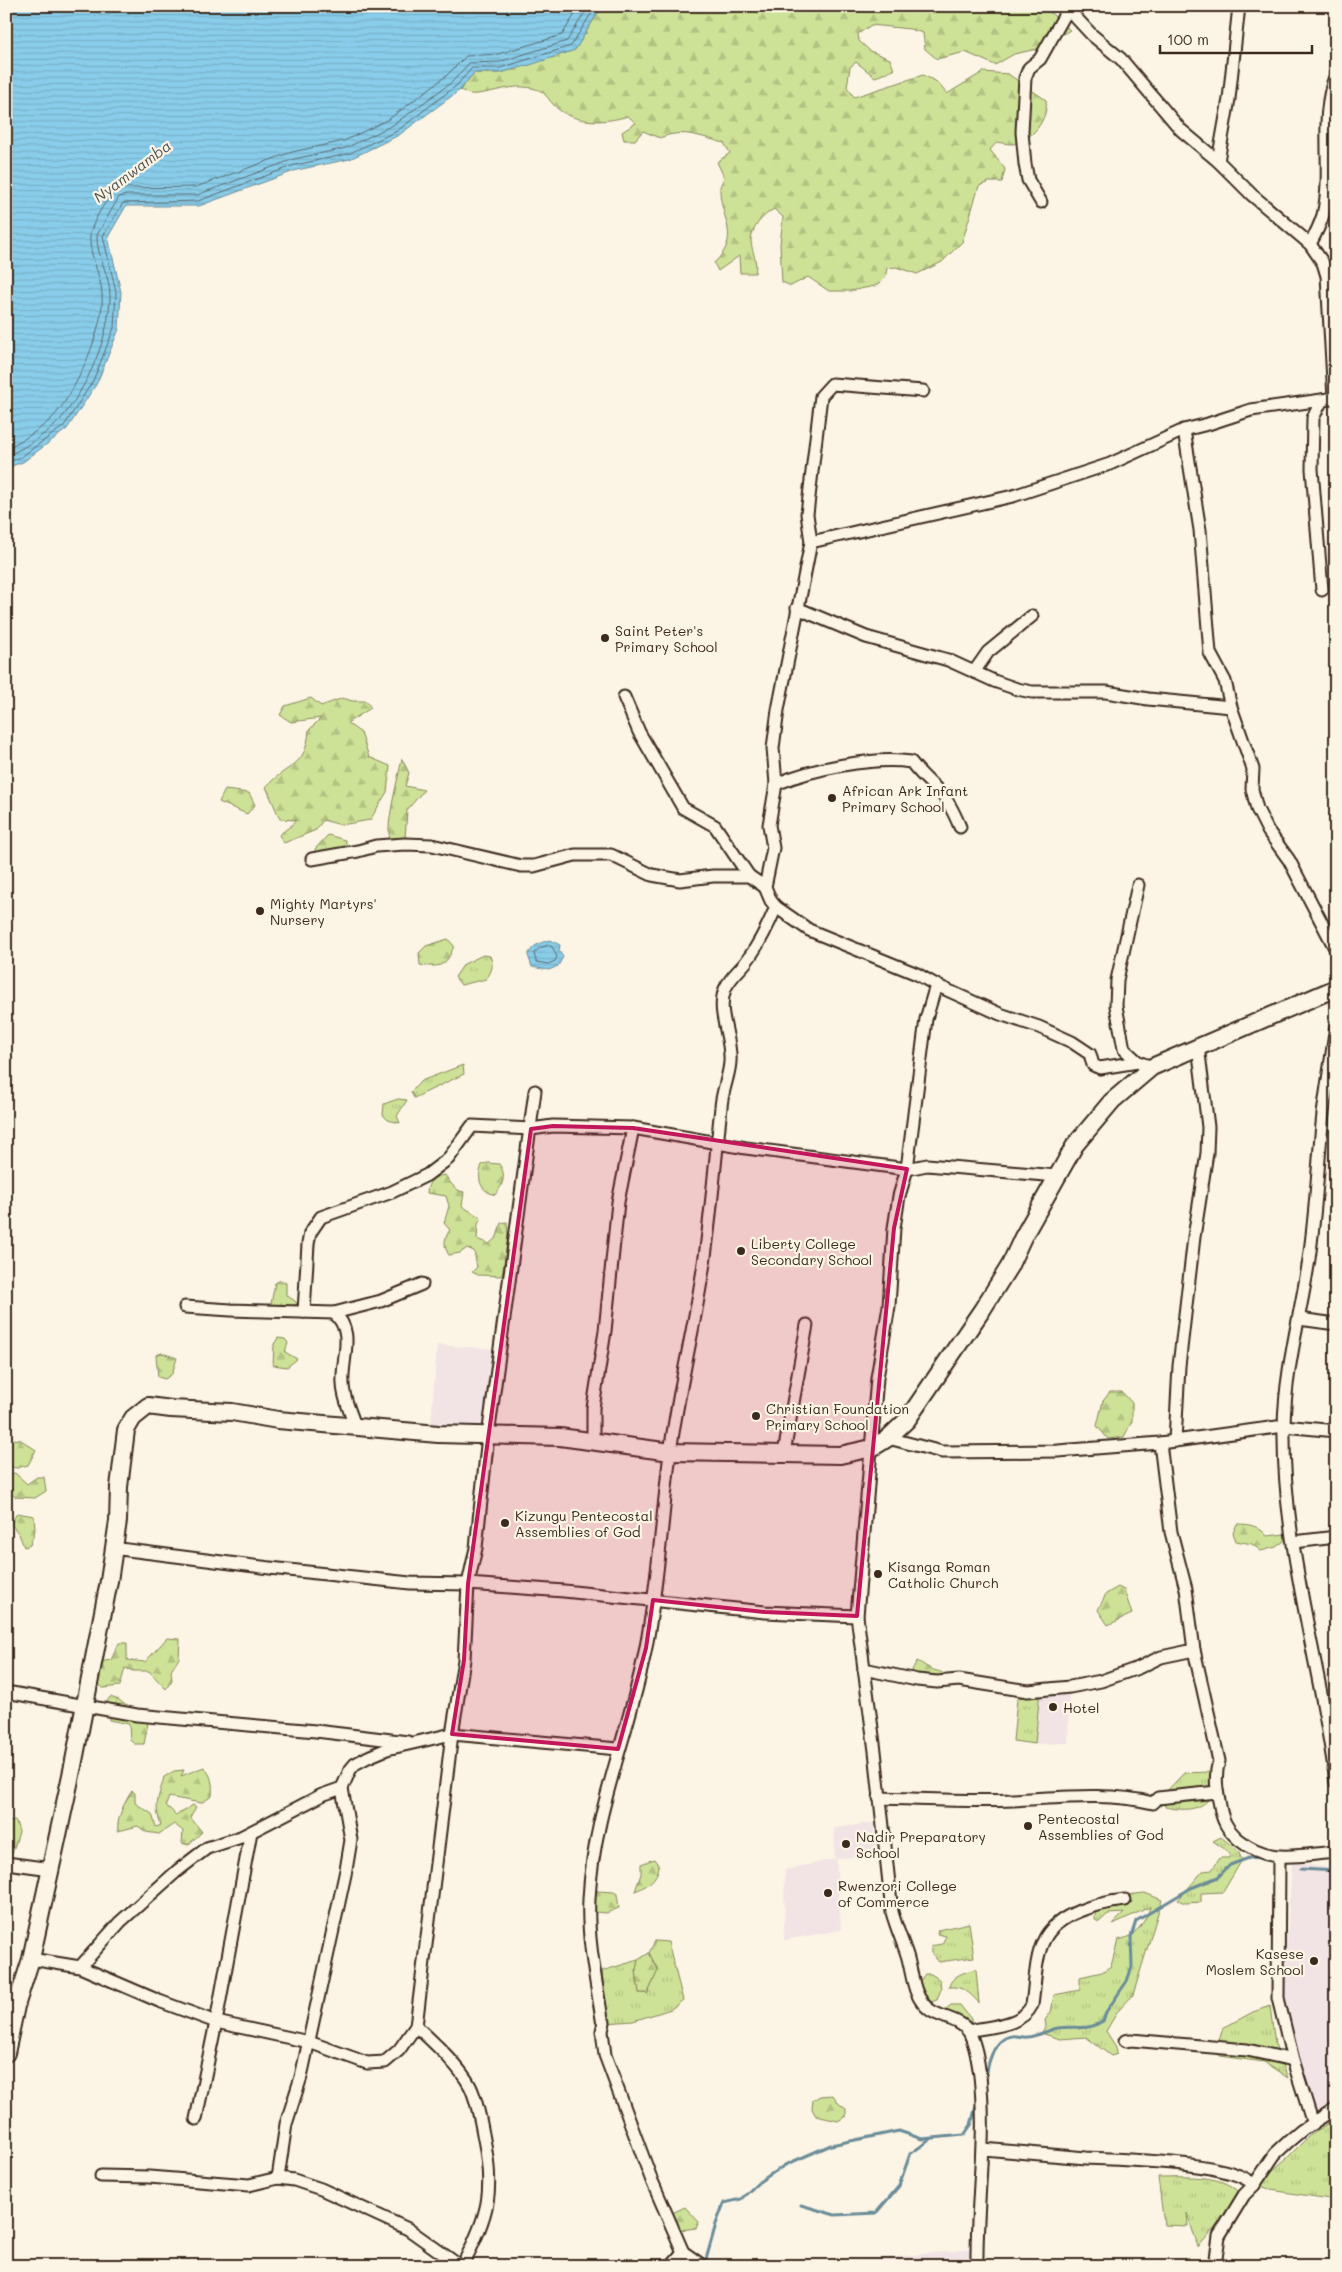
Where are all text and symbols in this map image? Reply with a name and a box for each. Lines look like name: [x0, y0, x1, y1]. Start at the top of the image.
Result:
scale bar: [1160, 22, 1312, 54]
text: 100 m: [1167, 29, 1209, 49]
water label: Nyamwamba: [89, 135, 175, 207]
place label: Saint Peter's Primary School: [615, 621, 718, 656]
marker: Saint Peter's Primary School: [599, 632, 611, 644]
place label: African Ark Infant Primary School: [842, 781, 968, 816]
marker: African Ark Infant Primary School: [826, 792, 838, 804]
place label: Mighty Martyrs' Nursery: [270, 894, 377, 929]
marker: Mighty Martyrs' Nursery: [254, 905, 266, 917]
place label: Liberty College Secondary School: [751, 1234, 872, 1269]
marker: Liberty College Secondary School: [735, 1245, 747, 1257]
place label: Christian Foundation Primary School: [766, 1399, 909, 1434]
marker: Christian Foundation Primary School: [750, 1410, 762, 1422]
place label: Kizungu Pentecostal Assemblies of God: [515, 1506, 653, 1541]
marker: Kizungu Pentecostal Assemblies of God: [499, 1517, 511, 1529]
place label: Kisanga Roman Catholic Church: [888, 1557, 998, 1592]
marker: Kisanga Roman Catholic Church: [872, 1568, 884, 1580]
place label: Hotel: [1063, 1698, 1100, 1717]
marker: Hotel: [1047, 1701, 1059, 1713]
place label: Pentecostal Assemblies of God: [1038, 1809, 1164, 1844]
marker: Pentecostal Assemblies of God: [1022, 1820, 1034, 1832]
place label: Nadir Preparatory School: [856, 1827, 986, 1862]
marker: Nadir Preparatory School: [840, 1838, 852, 1850]
place label: Rwenzori College of Commerce: [838, 1876, 957, 1911]
marker: Rwenzori College of Commerce: [822, 1887, 834, 1899]
place label: Kasese Moslem School: [1206, 1944, 1304, 1979]
marker: Kasese Moslem School: [1308, 1955, 1320, 1967]

